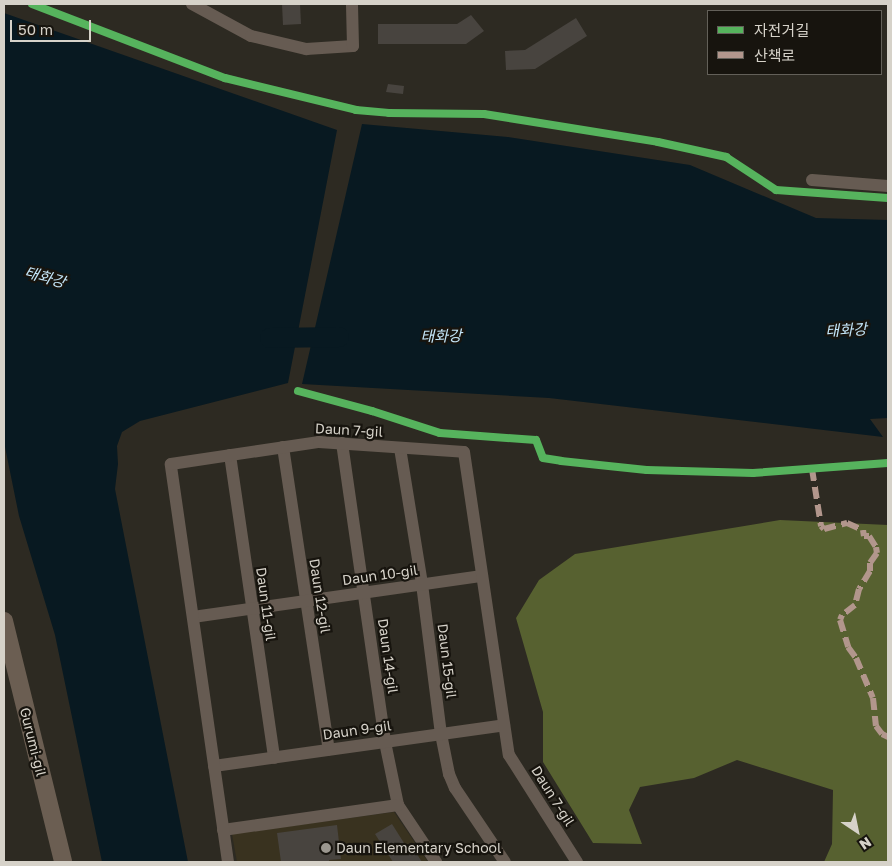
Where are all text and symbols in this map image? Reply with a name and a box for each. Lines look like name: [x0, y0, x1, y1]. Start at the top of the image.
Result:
scale bar: [12, 10, 94, 42]
legend: [707, 10, 882, 75]
text: 50 m: [18, 20, 53, 38]
text: 자전거길: [754, 21, 809, 39]
text: 산책로: [754, 46, 795, 64]
water label: 태화강: [23, 263, 67, 291]
water label: 태화강: [825, 320, 867, 340]
water label: 태화강: [420, 327, 462, 345]
street label: Daun 7-gil: [315, 420, 383, 440]
street label: Daun 12-gil: [306, 557, 334, 635]
street label: Daun 10-gil: [341, 561, 419, 589]
street label: Daun 11-gil: [253, 566, 279, 642]
street label: Daun 14-gil: [374, 617, 402, 695]
street label: Daun 15-gil: [434, 623, 460, 699]
street label: Gurumi-gil: [16, 706, 50, 778]
street label: Daun 9-gil: [322, 717, 392, 743]
street label: Daun 7-gil: [528, 763, 578, 829]
north arrow: [832, 806, 882, 856]
text: N: [857, 834, 875, 854]
place label: Daun Elementary School: [336, 840, 501, 856]
marker: Daun Elementary School: [320, 842, 332, 854]

